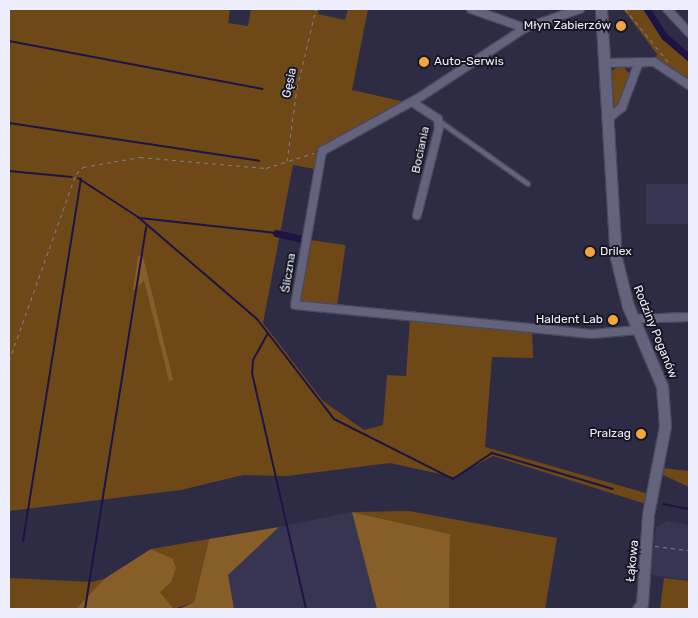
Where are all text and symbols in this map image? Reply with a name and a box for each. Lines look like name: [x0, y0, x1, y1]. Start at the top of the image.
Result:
place label: Młyn Zabierzów: [524, 19, 611, 33]
marker: Młyn Zabierzów: [615, 20, 627, 32]
place label: Auto-Serwis: [434, 55, 504, 69]
marker: Auto-Serwis: [418, 56, 430, 68]
street label: Gęsia: [280, 67, 300, 99]
street label: Bociania: [409, 125, 433, 175]
place label: Drilex: [600, 245, 632, 259]
marker: Drilex: [584, 246, 596, 258]
street label: Śliczna: [279, 252, 299, 294]
street label: Rodziny Poganów: [630, 283, 680, 381]
place label: Haldent Lab: [536, 313, 603, 327]
marker: Haldent Lab: [607, 314, 619, 326]
place label: Pralzag: [589, 427, 631, 441]
marker: Pralzag: [635, 428, 647, 440]
street label: Łąkowa: [624, 539, 642, 583]

